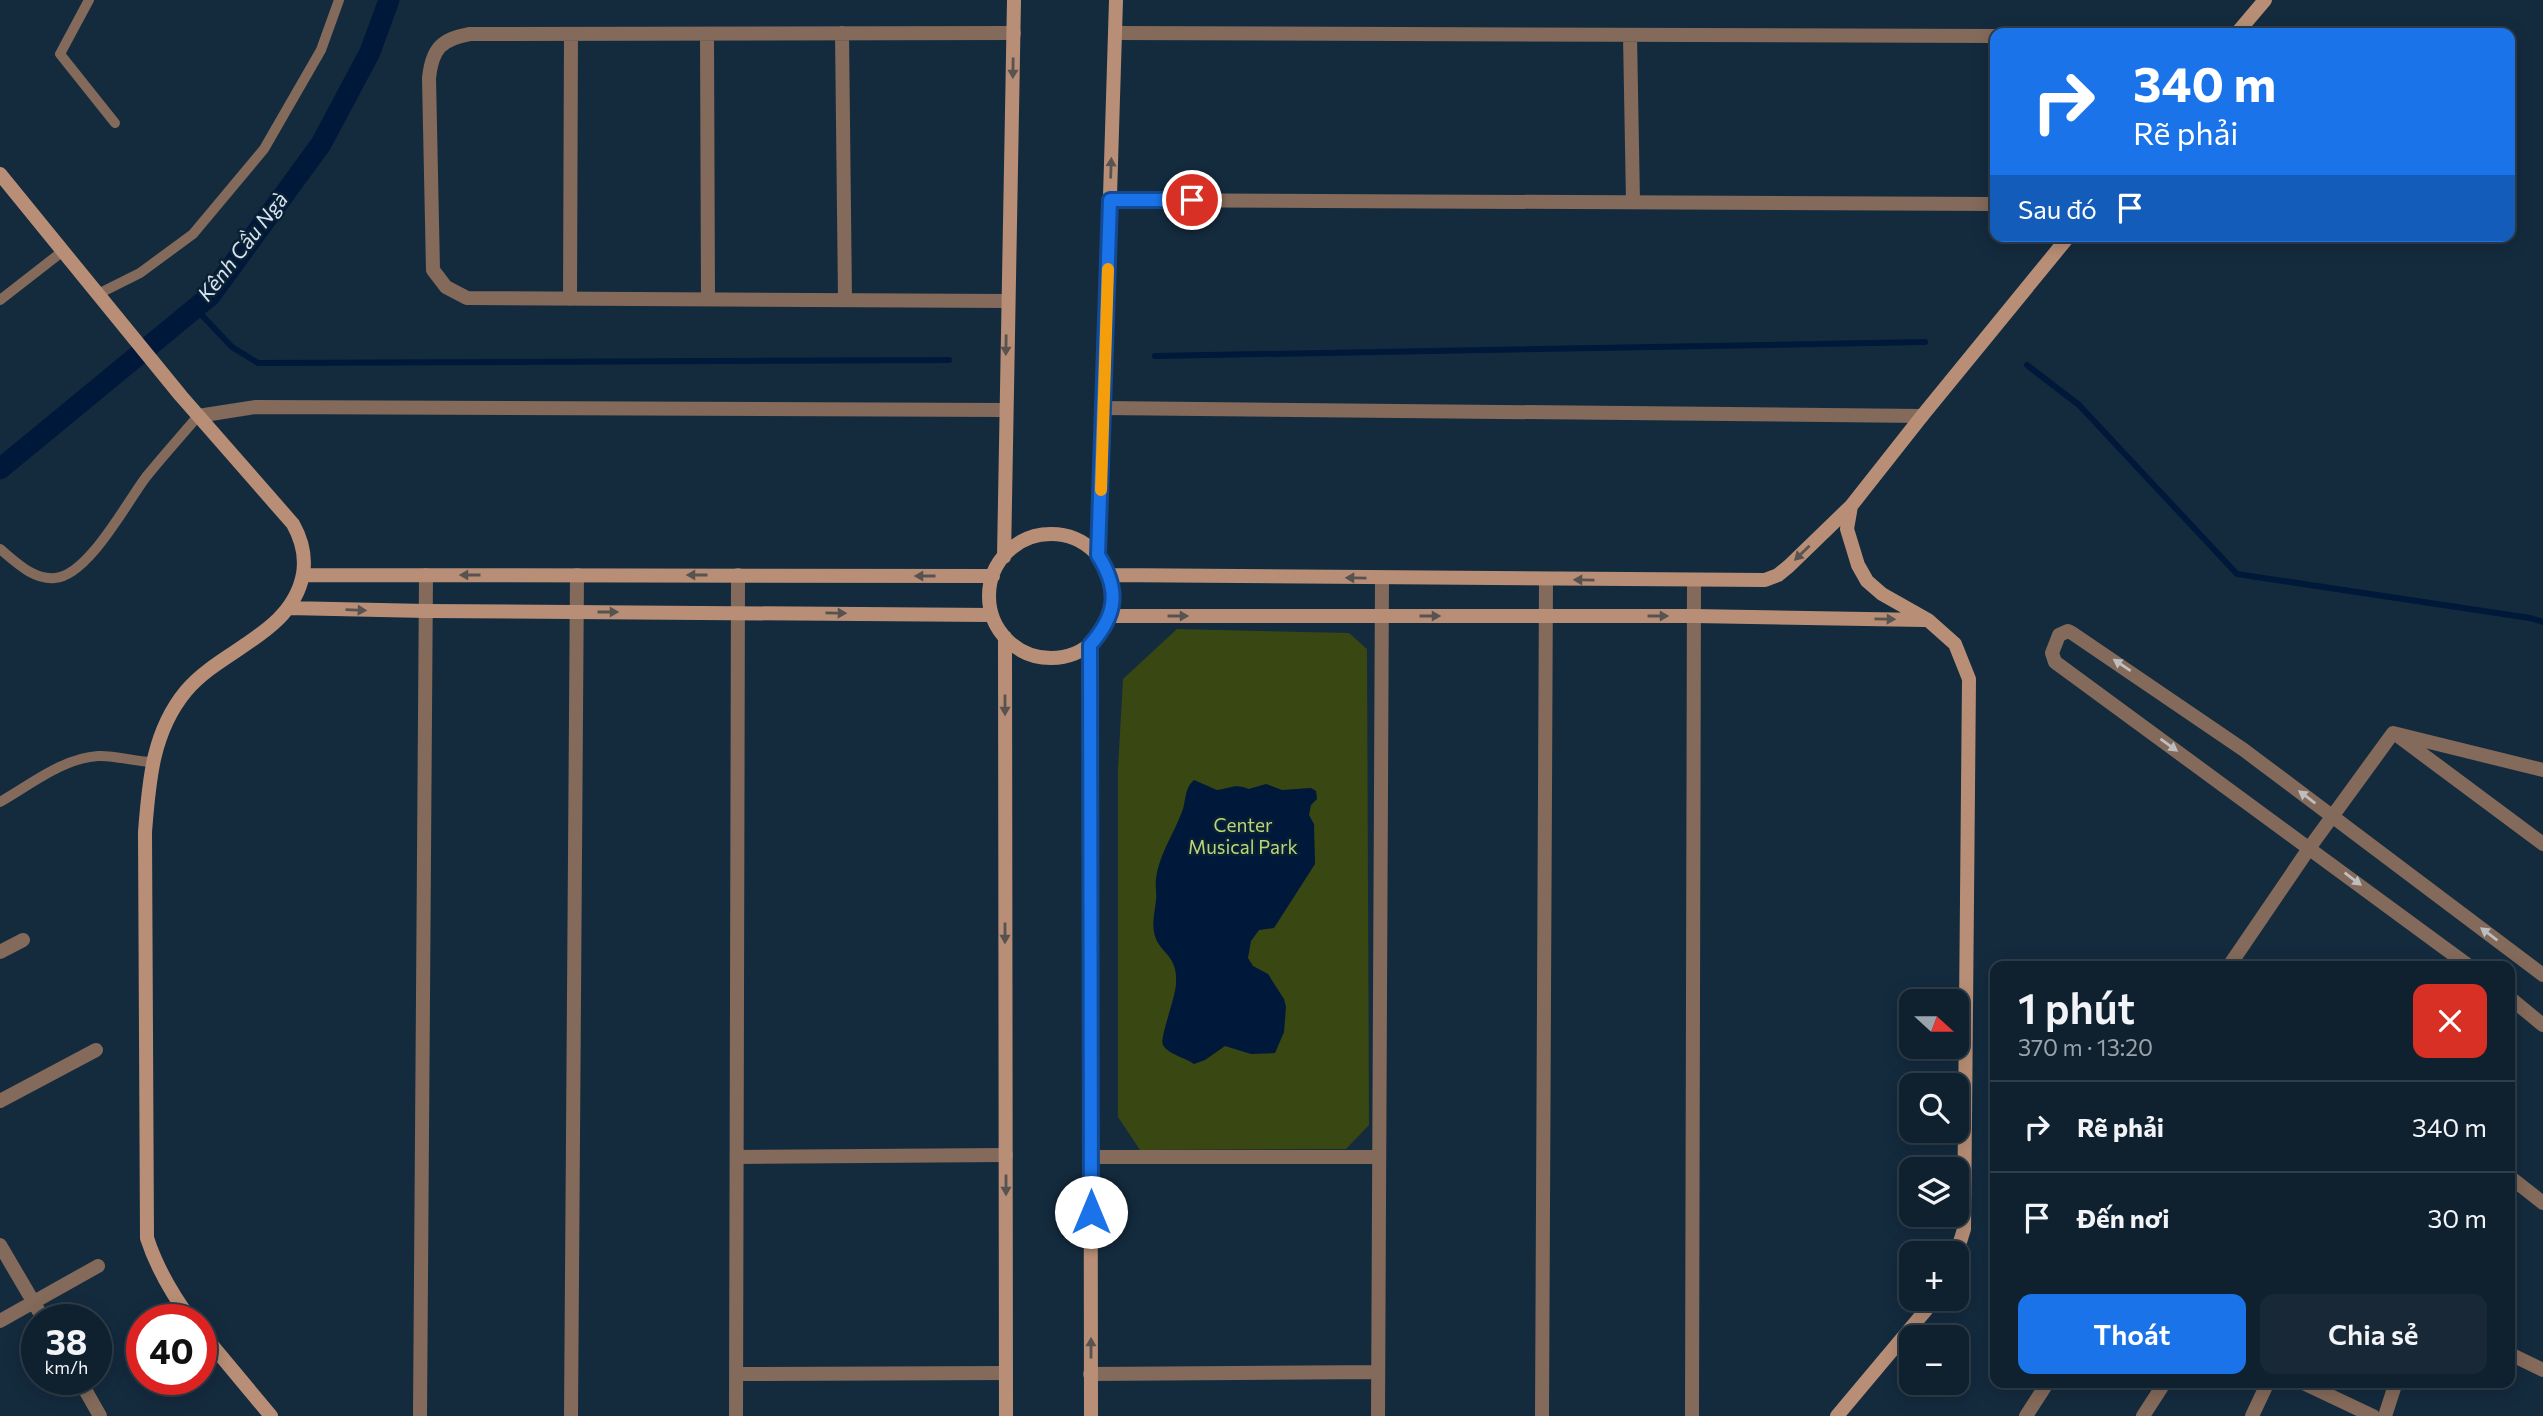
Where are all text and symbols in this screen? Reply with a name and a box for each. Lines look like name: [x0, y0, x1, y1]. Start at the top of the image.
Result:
text: 340 m: [2133, 52, 2276, 112]
icon: right: [2018, 56, 2109, 147]
one-way arrow: [1007, 57, 1019, 79]
text: Rẽ phải: [2133, 112, 2238, 152]
one-way arrow: [1105, 157, 1117, 179]
pin: [1162, 170, 1222, 230]
icon: arrive: [1173, 181, 1211, 219]
water label: Kênh Cầu Ngà: [192, 187, 292, 305]
icon: arrive: [2111, 189, 2149, 227]
text: Sau đó: [2018, 193, 2097, 224]
one-way arrow: [1000, 334, 1012, 356]
one-way arrow: [1793, 545, 1810, 562]
one-way arrow: [458, 569, 480, 581]
one-way arrow: [686, 569, 708, 581]
one-way arrow: [913, 570, 935, 582]
one-way arrow: [1345, 572, 1367, 584]
one-way arrow: [1572, 574, 1594, 586]
one-way arrow: [345, 604, 367, 616]
one-way arrow: [597, 606, 619, 618]
one-way arrow: [825, 607, 847, 619]
one-way arrow: [1168, 610, 1190, 622]
one-way arrow: [1420, 610, 1442, 622]
one-way arrow: [1647, 610, 1669, 622]
one-way arrow: [1875, 613, 1897, 625]
one-way arrow: [2112, 659, 2131, 672]
one-way arrow: [999, 695, 1011, 717]
one-way arrow: [2160, 738, 2179, 752]
one-way arrow: [2298, 790, 2316, 804]
park label: Center Musical Park: [1188, 813, 1298, 858]
one-way arrow: [2344, 872, 2362, 886]
one-way arrow: [999, 922, 1011, 944]
one-way arrow: [2480, 927, 2498, 941]
text: 1 phút: [2018, 981, 2135, 1033]
button: close: [2413, 984, 2487, 1058]
north arrow: [1899, 989, 1969, 1059]
map controls: [1899, 989, 1969, 1395]
text: 370 m · 13:20: [2018, 1033, 2153, 1061]
button: search: [1899, 1073, 1969, 1143]
icon: right: [2018, 1108, 2056, 1146]
text: Rẽ phải: [2077, 1111, 2164, 1142]
text: 340 m: [2412, 1111, 2487, 1142]
button: layers: [1899, 1157, 1969, 1227]
one-way arrow: [1000, 1174, 1012, 1196]
position arrow: [1054, 1175, 1128, 1249]
icon: arrive: [2018, 1199, 2056, 1237]
text: Đến nơi: [2077, 1202, 2170, 1233]
text: 30 m: [2428, 1202, 2487, 1233]
button: +: [1899, 1241, 1969, 1311]
button: Thoát: [2018, 1294, 2246, 1374]
button: Chia sẻ: [2260, 1294, 2487, 1374]
speed limit sign: 40: [126, 1304, 217, 1395]
text: 38: [45, 1319, 88, 1362]
button: −: [1899, 1325, 1969, 1395]
one-way arrow: [1085, 1337, 1096, 1359]
text: km/h: [45, 1356, 88, 1378]

